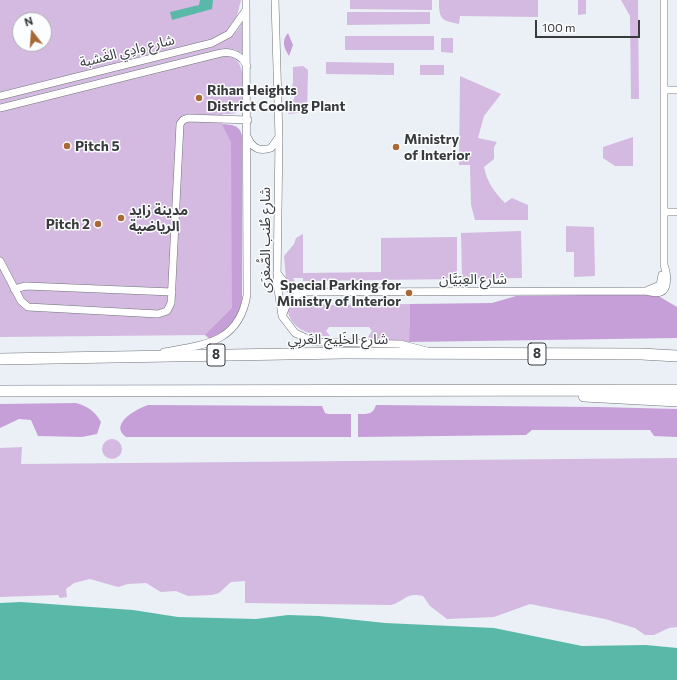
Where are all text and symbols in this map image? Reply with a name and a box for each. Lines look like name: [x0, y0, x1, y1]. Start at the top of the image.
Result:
north arrow: [12, 12, 52, 52]
scale bar: [537, 12, 642, 38]
text: N: [23, 14, 34, 28]
text: 100 m: [542, 20, 576, 34]
street label: شارع وادِي الغَشبة: [78, 31, 176, 71]
place label: Rihan Heights District Cooling Plant: [207, 82, 345, 114]
marker: Rihan Heights District Cooling Plant: [194, 93, 204, 103]
place label: Ministry of Interior: [404, 131, 470, 164]
place label: Pitch 5: [75, 138, 120, 154]
marker: Pitch 5: [62, 141, 72, 151]
marker: Ministry of Interior: [391, 142, 401, 152]
street label: شارع طُنب الصُّغرَى: [257, 187, 273, 293]
place label: مدينة زايد الرياضية: [129, 202, 188, 234]
marker: مدينة زايد الرياضية: [116, 213, 126, 223]
place label: Pitch 2: [46, 216, 90, 232]
marker: Pitch 2: [93, 219, 103, 229]
street label: شارع العِبَيَّان: [439, 271, 507, 287]
place label: Special Parking for Ministry of Interior: [277, 277, 401, 310]
marker: Special Parking for Ministry of Interior: [404, 288, 414, 298]
street label: شارع الخَلِيج العَربِي: [288, 331, 388, 347]
road number: 8: [528, 343, 546, 365]
road number: 8: [207, 344, 225, 366]

